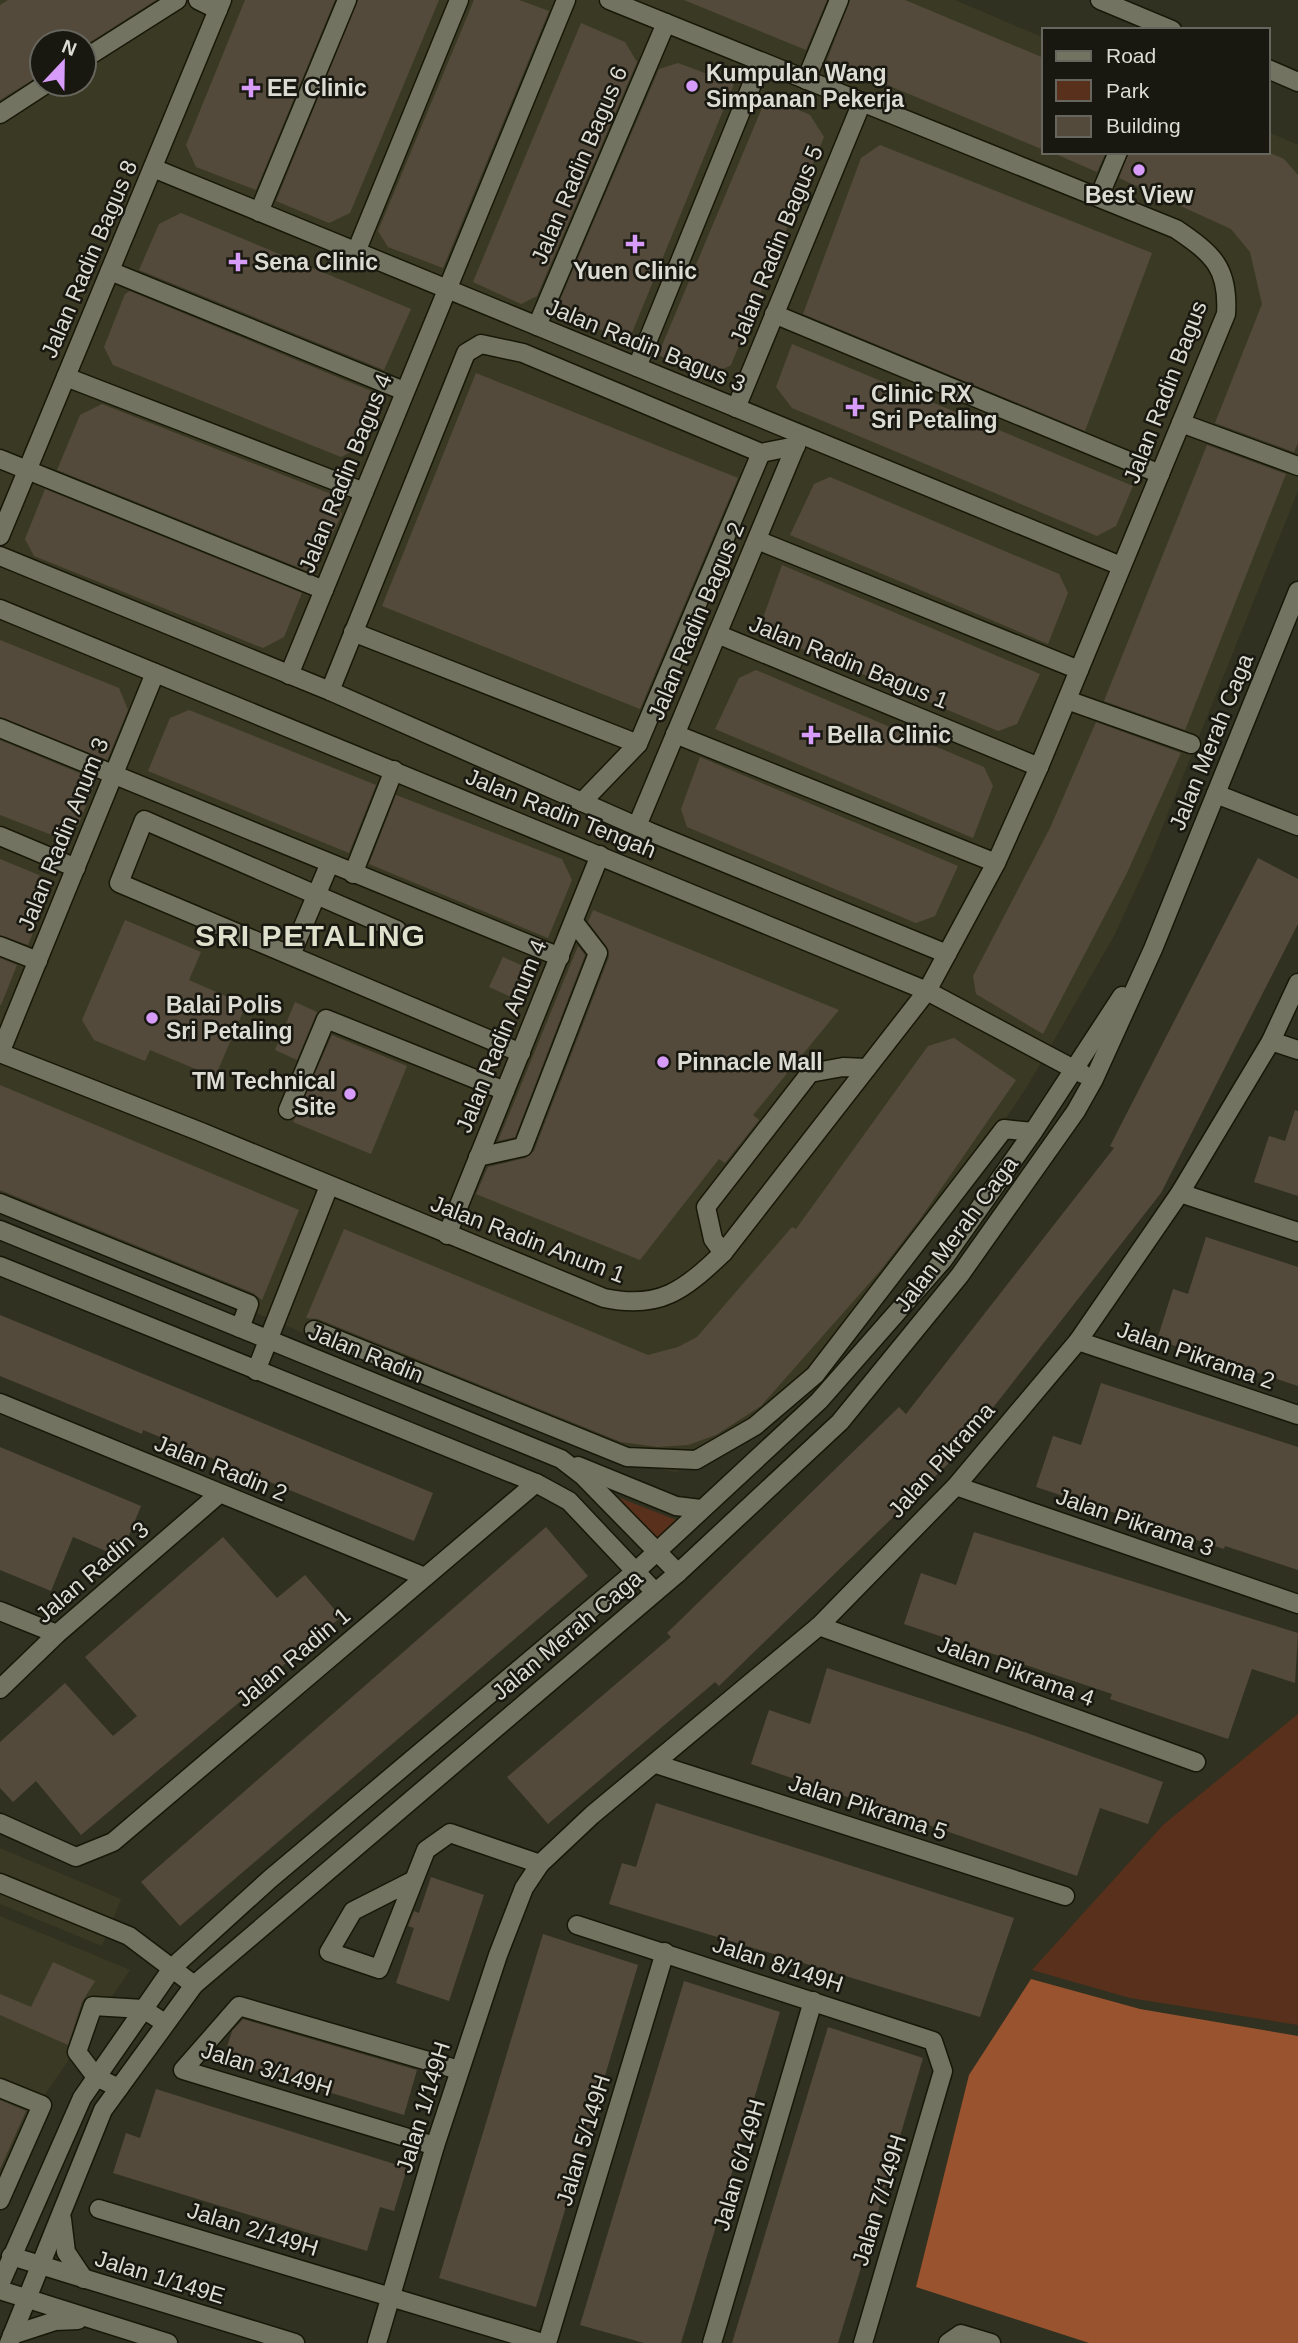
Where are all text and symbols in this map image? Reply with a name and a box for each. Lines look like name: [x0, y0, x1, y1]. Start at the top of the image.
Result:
north arrow: [28, 28, 98, 98]
legend: [1042, 28, 1270, 154]
text: N: [59, 35, 79, 60]
text: Road: [1106, 44, 1156, 67]
place label: Kumpulan Wang Simpanan Pekerja: [706, 60, 904, 112]
street label: Jalan Radin Bagus 6: [526, 62, 632, 268]
place label: EE Clinic: [267, 75, 367, 101]
marker: EE Clinic: [241, 78, 261, 98]
marker: Kumpulan Wang Simpanan Pekerja: [684, 78, 700, 94]
text: Park: [1106, 79, 1150, 102]
text: Building: [1106, 114, 1181, 137]
street label: Jalan Radin Bagus 5: [724, 142, 828, 348]
street label: Jalan Radin Bagus 8: [36, 156, 142, 362]
marker: Best View: [1131, 162, 1147, 178]
place label: Best View: [1085, 182, 1193, 208]
marker: Yuen Clinic: [625, 234, 645, 254]
place label: Sena Clinic: [254, 249, 378, 275]
marker: Sena Clinic: [228, 252, 248, 272]
place label: Yuen Clinic: [573, 258, 697, 284]
street label: Jalan Radin Bagus 3: [543, 293, 749, 397]
street label: Jalan Radin Bagus: [1118, 297, 1212, 487]
street label: Jalan Radin Bagus 4: [293, 370, 397, 576]
place label: Clinic RX Sri Petaling: [871, 381, 998, 433]
marker: Clinic RX Sri Petaling: [845, 397, 865, 417]
street label: Jalan Radin Bagus 2: [643, 518, 749, 724]
street label: Jalan Radin Bagus 1: [746, 610, 952, 714]
street label: Jalan Merah Caga: [1164, 650, 1258, 834]
place label: Bella Clinic: [827, 722, 951, 748]
marker: Bella Clinic: [801, 725, 821, 745]
street label: Jalan Radin Anum 3: [12, 734, 114, 934]
street label: Jalan Radin Tengah: [462, 763, 660, 863]
district label: SRI PETALING: [195, 919, 427, 952]
street label: Jalan Radin Anum 4: [450, 936, 552, 1136]
place label: Balai Polis Sri Petaling: [166, 992, 293, 1044]
marker: Balai Polis Sri Petaling: [144, 1010, 160, 1026]
place label: Pinnacle Mall: [677, 1049, 823, 1075]
marker: Pinnacle Mall: [655, 1054, 671, 1070]
place label: TM Technical Site: [192, 1068, 336, 1120]
marker: TM Technical Site: [342, 1086, 358, 1102]
street label: Jalan Merah Caga: [889, 1151, 1023, 1317]
street label: Jalan Radin Anum 1: [427, 1190, 629, 1288]
street label: Jalan Pikrama 2: [1114, 1316, 1278, 1394]
street label: Jalan Radin: [305, 1318, 427, 1388]
street label: Jalan Pikrama: [883, 1397, 1000, 1523]
street label: Jalan Radin 2: [151, 1430, 291, 1506]
street label: Jalan Pikrama 3: [1053, 1483, 1217, 1561]
street label: Jalan Radin 3: [30, 1516, 154, 1628]
street label: Jalan Merah Caga: [487, 1565, 647, 1705]
street label: Jalan Radin 1: [231, 1602, 355, 1712]
street label: Jalan Pikrama 4: [934, 1631, 1098, 1711]
street label: Jalan Pikrama 5: [786, 1769, 950, 1845]
street label: Jalan 8/149H: [710, 1931, 846, 1997]
street label: Jalan 3/149H: [198, 2037, 336, 2101]
street label: Jalan 1/149H: [391, 2038, 455, 2176]
street label: Jalan 5/149H: [551, 2071, 615, 2209]
street label: Jalan 6/149H: [708, 2096, 770, 2234]
street label: Jalan 7/149H: [847, 2131, 911, 2269]
street label: Jalan 2/149H: [184, 2197, 322, 2261]
street label: Jalan 1/149E: [92, 2245, 228, 2309]

